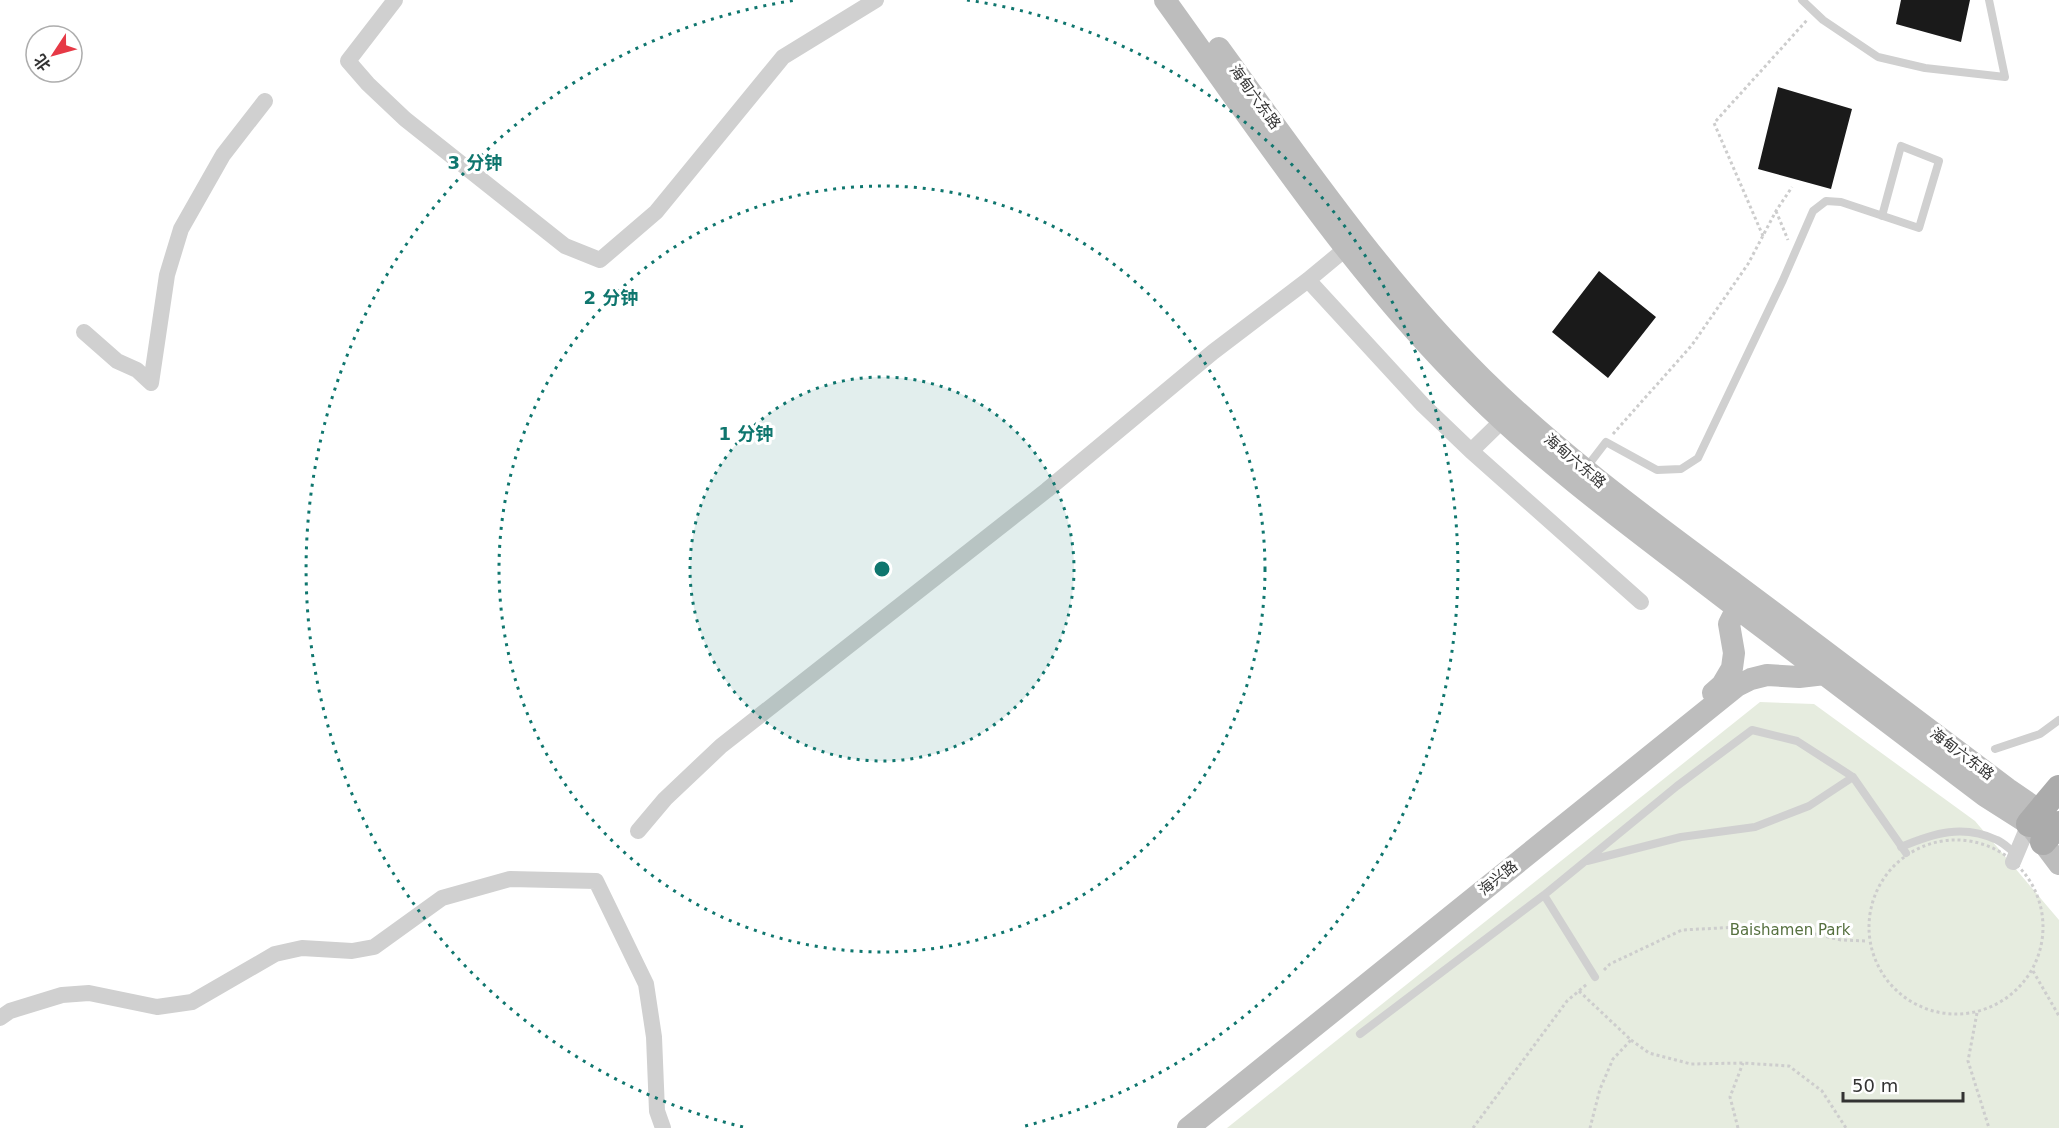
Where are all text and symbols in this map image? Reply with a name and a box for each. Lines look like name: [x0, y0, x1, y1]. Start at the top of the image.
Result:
north arrow: [24, 24, 84, 84]
text: 北: [30, 50, 55, 75]
street label: 海甸六东路: [1226, 61, 1284, 133]
text: 3 分钟: [448, 152, 502, 173]
text: 2 分钟: [584, 287, 638, 308]
text: 1 分钟: [719, 423, 773, 444]
street label: 海甸六东路: [1540, 430, 1610, 492]
centre of rings: [872, 559, 892, 579]
street label: 海甸六东路: [1927, 724, 1997, 784]
street label: 海兴路: [1475, 857, 1521, 899]
park label: Baishamen Park: [1730, 921, 1851, 939]
scale bar: [1843, 1065, 1963, 1103]
text: 50 m: [1852, 1075, 1898, 1096]

